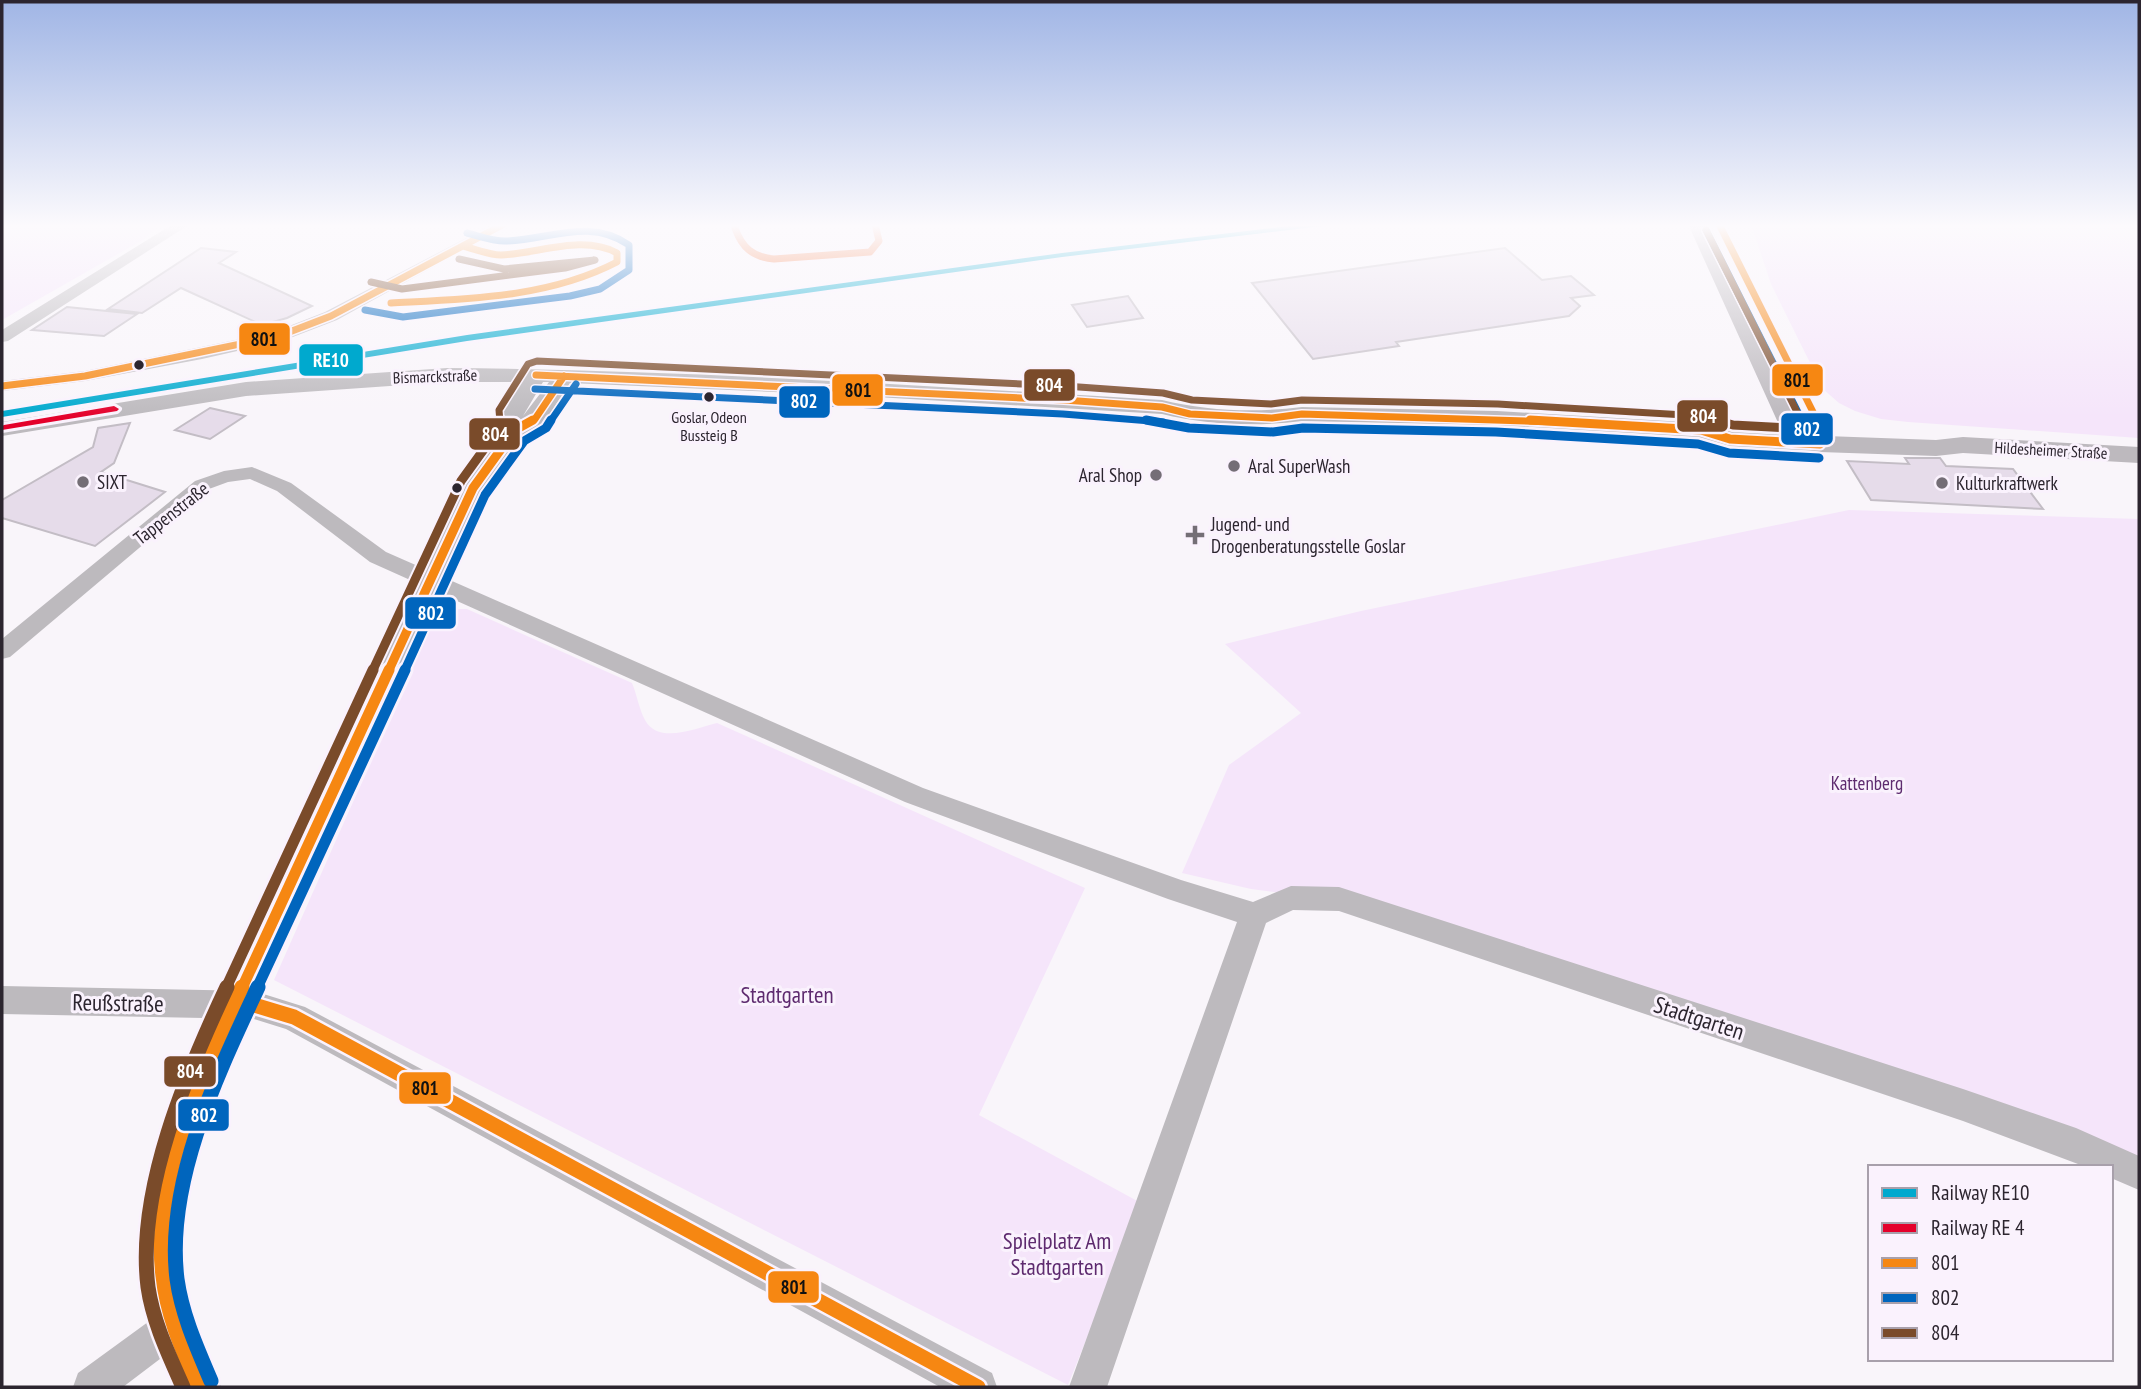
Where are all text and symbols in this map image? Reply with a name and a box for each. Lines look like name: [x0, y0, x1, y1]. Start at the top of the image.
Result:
line badge: 801: [238, 322, 291, 356]
text: 801: [250, 327, 278, 351]
line badge: RE10: [298, 343, 364, 377]
text: RE10: [313, 348, 349, 372]
unlabelled marker: [132, 358, 146, 372]
line badge: 801: [1771, 363, 1824, 397]
street label: Bismarckstraße: [392, 365, 478, 387]
line badge: 804: [1023, 368, 1076, 402]
text: 801: [1783, 368, 1811, 392]
line badge: 801: [831, 373, 884, 407]
text: 804: [1035, 373, 1063, 397]
text: 801: [844, 378, 872, 402]
line badge: 802: [778, 385, 831, 419]
text: 802: [790, 389, 818, 413]
marker: Goslar, Odeon Bussteig B: [702, 390, 716, 404]
line badge: 804: [1676, 399, 1729, 433]
text: 804: [1689, 404, 1717, 428]
place label: Goslar, Odeon Bussteig B: [671, 407, 747, 445]
line badge: 802: [1780, 412, 1834, 446]
line badge: 804: [468, 417, 521, 451]
text: 802: [1793, 417, 1821, 441]
text: 804: [481, 422, 509, 446]
street label: Hildesheimer Straße: [1994, 437, 2108, 463]
place label: Aral SuperWash: [1248, 454, 1350, 478]
marker: Aral SuperWash: [1226, 458, 1242, 474]
place label: Aral Shop: [1079, 463, 1142, 487]
marker: Aral Shop: [1148, 467, 1164, 483]
place label: SIXT: [97, 470, 128, 494]
place label: Kulturkraftwerk: [1956, 471, 2058, 495]
marker: SIXT: [75, 474, 91, 490]
marker: Kulturkraftwerk: [1934, 475, 1950, 491]
street label: Tappenstraße: [129, 476, 213, 550]
unlabelled marker: [450, 481, 464, 495]
place label: Jugend- und Drogenberatungsstelle Goslar: [1210, 512, 1406, 558]
marker: Jugend- und Drogenberatungsstelle Goslar: [1185, 525, 1205, 545]
line badge: 802: [404, 596, 457, 630]
text: 802: [417, 601, 445, 625]
park label: Kattenberg: [1831, 771, 1903, 795]
park label: Stadtgarten: [740, 980, 834, 1009]
street label: Reußstraße: [72, 987, 164, 1018]
street label: Stadtgarten: [1650, 989, 1748, 1046]
line badge: 804: [163, 1055, 217, 1088]
text: 804: [176, 1059, 204, 1083]
line badge: 801: [398, 1071, 452, 1105]
text: 801: [411, 1076, 439, 1100]
line badge: 802: [177, 1098, 230, 1132]
text: 802: [190, 1103, 218, 1127]
legend: [1868, 1165, 2113, 1361]
text: Railway RE10: [1931, 1179, 2029, 1206]
text: Railway RE 4: [1931, 1214, 2025, 1241]
park label: Spielplatz Am Stadtgarten: [1003, 1226, 1111, 1281]
text: 801: [1931, 1249, 1959, 1276]
line badge: 801: [767, 1270, 820, 1304]
text: 801: [780, 1275, 808, 1299]
text: 802: [1931, 1284, 1959, 1311]
text: 804: [1931, 1319, 1960, 1346]

